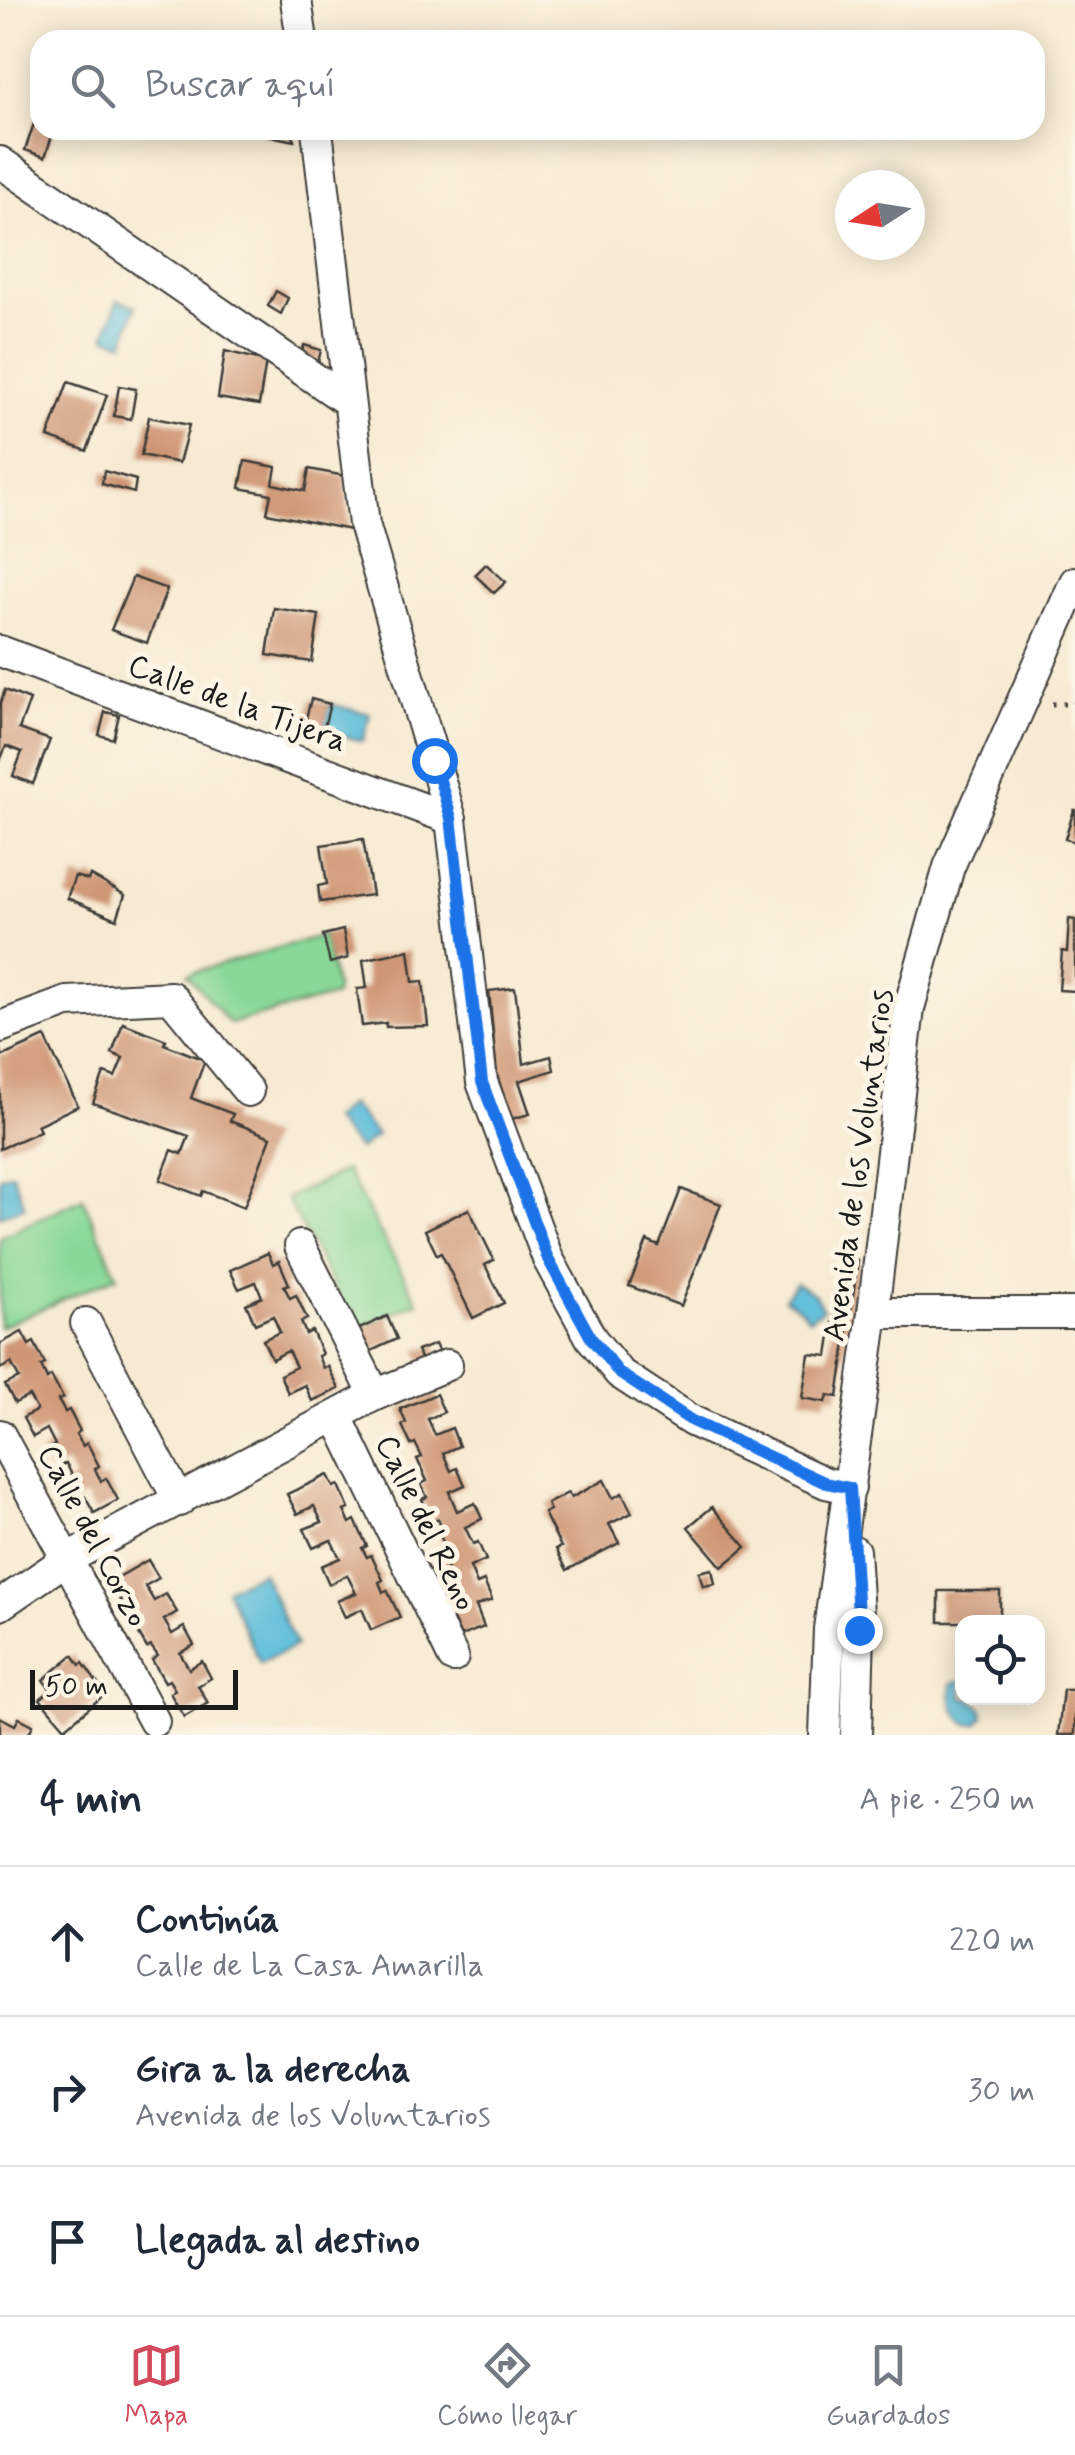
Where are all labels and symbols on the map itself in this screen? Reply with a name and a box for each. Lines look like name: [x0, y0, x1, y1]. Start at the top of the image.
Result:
north arrow: [835, 170, 925, 260]
street label: Calle de la Tijera: [122, 645, 353, 763]
route start: [412, 738, 458, 784]
street label: Avenida de los Voluntarios: [813, 986, 905, 1344]
street label: Calle del Reno: [365, 1428, 486, 1618]
street label: Calle del Corzo: [27, 1438, 158, 1634]
route end: [837, 1608, 883, 1654]
scale bar: [30, 1665, 238, 1710]

